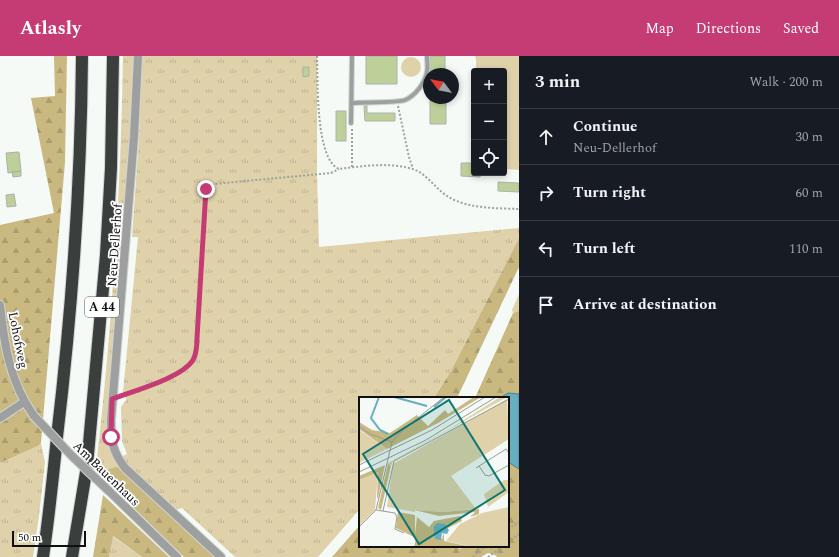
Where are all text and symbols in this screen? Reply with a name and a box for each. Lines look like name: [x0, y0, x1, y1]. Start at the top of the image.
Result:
text: Atlasly: [20, 14, 81, 43]
text: Map: [646, 18, 674, 39]
text: Directions: [696, 18, 761, 39]
text: Saved: [783, 18, 819, 39]
north arrow: [423, 68, 459, 104]
map controls: [471, 68, 507, 176]
button: +: [471, 68, 507, 104]
text: 3 min: [535, 69, 580, 95]
text: Walk · 200 m: [749, 72, 823, 92]
button: −: [471, 104, 507, 140]
text: Continue: [573, 115, 638, 138]
icon: ahead: [535, 126, 557, 148]
text: 30 m: [796, 127, 823, 147]
text: Neu-Dellerhof: [573, 138, 656, 158]
button: locate: [471, 140, 507, 176]
route end: [197, 180, 215, 198]
text: Turn right: [573, 181, 646, 204]
icon: right: [535, 182, 557, 204]
text: 60 m: [796, 183, 823, 203]
street label: Neu-Dellerhof: [102, 201, 128, 287]
text: Turn left: [573, 237, 635, 260]
icon: left: [535, 238, 557, 260]
text: 110 m: [789, 239, 823, 259]
text: Arrive at destination: [573, 293, 717, 316]
icon: arrive: [535, 294, 557, 316]
road number: A 44: [85, 297, 119, 317]
street label: Lohofweg: [3, 310, 33, 370]
inset map: [359, 397, 509, 547]
route start: [102, 428, 120, 446]
street label: Am Bauenhaus: [68, 436, 145, 511]
scale bar: [12, 529, 86, 548]
text: 50 m: [18, 529, 41, 546]

